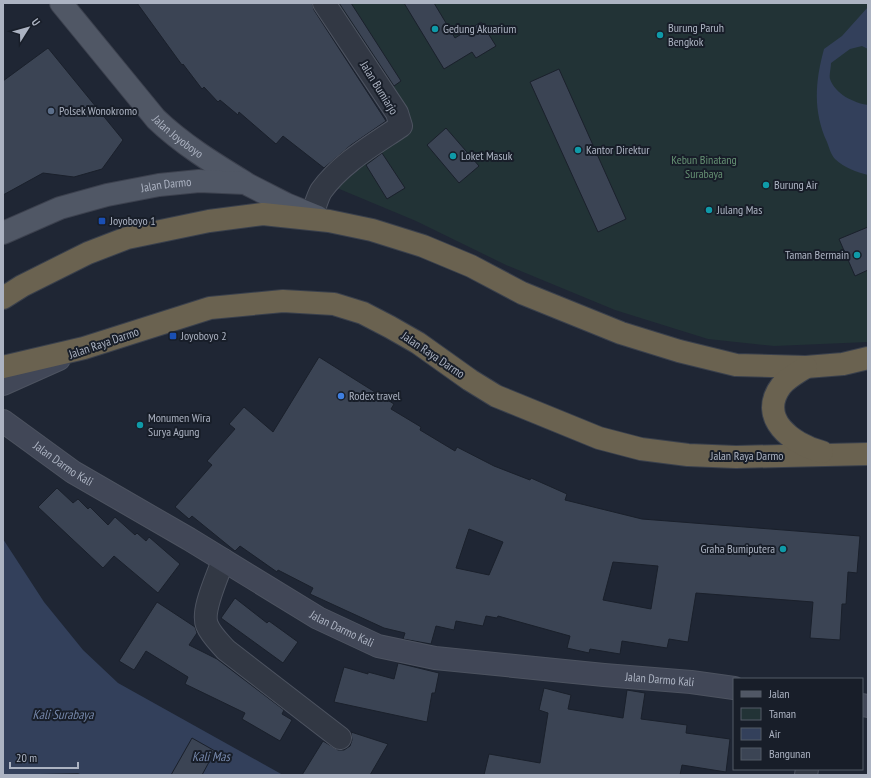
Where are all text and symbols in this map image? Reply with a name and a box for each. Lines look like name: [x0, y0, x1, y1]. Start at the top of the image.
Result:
north arrow: [8, 8, 48, 48]
text: U: [29, 16, 43, 29]
place label: Burung Paruh Bengkok: [668, 20, 724, 49]
place label: Gedung Akuarium: [443, 21, 516, 36]
marker: Gedung Akuarium: [430, 24, 440, 34]
marker: Burung Paruh Bengkok: [655, 30, 665, 40]
street label: Jalan Bumiarjo: [357, 57, 402, 117]
place label: Polsek Wonokromo: [59, 103, 137, 118]
marker: Polsek Wonokromo: [46, 106, 56, 116]
street label: Jalan Joyoboyo: [148, 111, 206, 161]
place label: Kantor Direktur: [586, 142, 650, 157]
marker: Kantor Direktur: [573, 145, 583, 155]
place label: Loket Masuk: [461, 148, 513, 163]
marker: Loket Masuk: [448, 151, 458, 161]
park label: Kebun Binatang Surabaya: [671, 152, 737, 181]
street label: Jalan Darmo: [139, 174, 192, 196]
place label: Burung Air: [774, 177, 818, 192]
marker: Burung Air: [761, 180, 771, 190]
place label: Julang Mas: [716, 202, 762, 217]
marker: Julang Mas: [704, 205, 714, 215]
place label: Joyoboyo 1: [109, 213, 156, 228]
marker: Joyoboyo 1: [97, 216, 107, 226]
place label: Taman Bermain: [785, 247, 849, 262]
marker: Taman Bermain: [852, 250, 862, 260]
street label: Jalan Raya Darmo: [66, 324, 141, 362]
street label: Jalan Raya Darmo: [398, 327, 468, 381]
place label: Joyoboyo 2: [180, 328, 227, 343]
marker: Joyoboyo 2: [168, 331, 178, 341]
place label: Rodex travel: [349, 388, 401, 403]
marker: Rodex travel: [336, 391, 346, 401]
place label: Monumen Wira Surya Agung: [148, 410, 211, 439]
marker: Monumen Wira Surya Agung: [135, 420, 145, 430]
street label: Jalan Darmo Kali: [30, 437, 96, 489]
street label: Jalan Raya Darmo: [710, 448, 783, 463]
place label: Graha Bumiputera: [700, 541, 775, 556]
marker: Graha Bumiputera: [778, 544, 788, 554]
street label: Jalan Darmo Kali: [306, 606, 376, 650]
street label: Jalan Darmo Kali: [624, 669, 695, 689]
legend: [733, 678, 863, 770]
text: Jalan: [768, 686, 790, 701]
water label: Kali Surabaya: [33, 706, 94, 723]
text: Taman: [769, 706, 796, 721]
text: Air: [769, 726, 781, 741]
scale bar: [10, 744, 78, 770]
text: Bangunan: [769, 746, 810, 761]
water label: Kali Mas: [192, 748, 232, 765]
text: 20 m: [16, 750, 37, 765]

